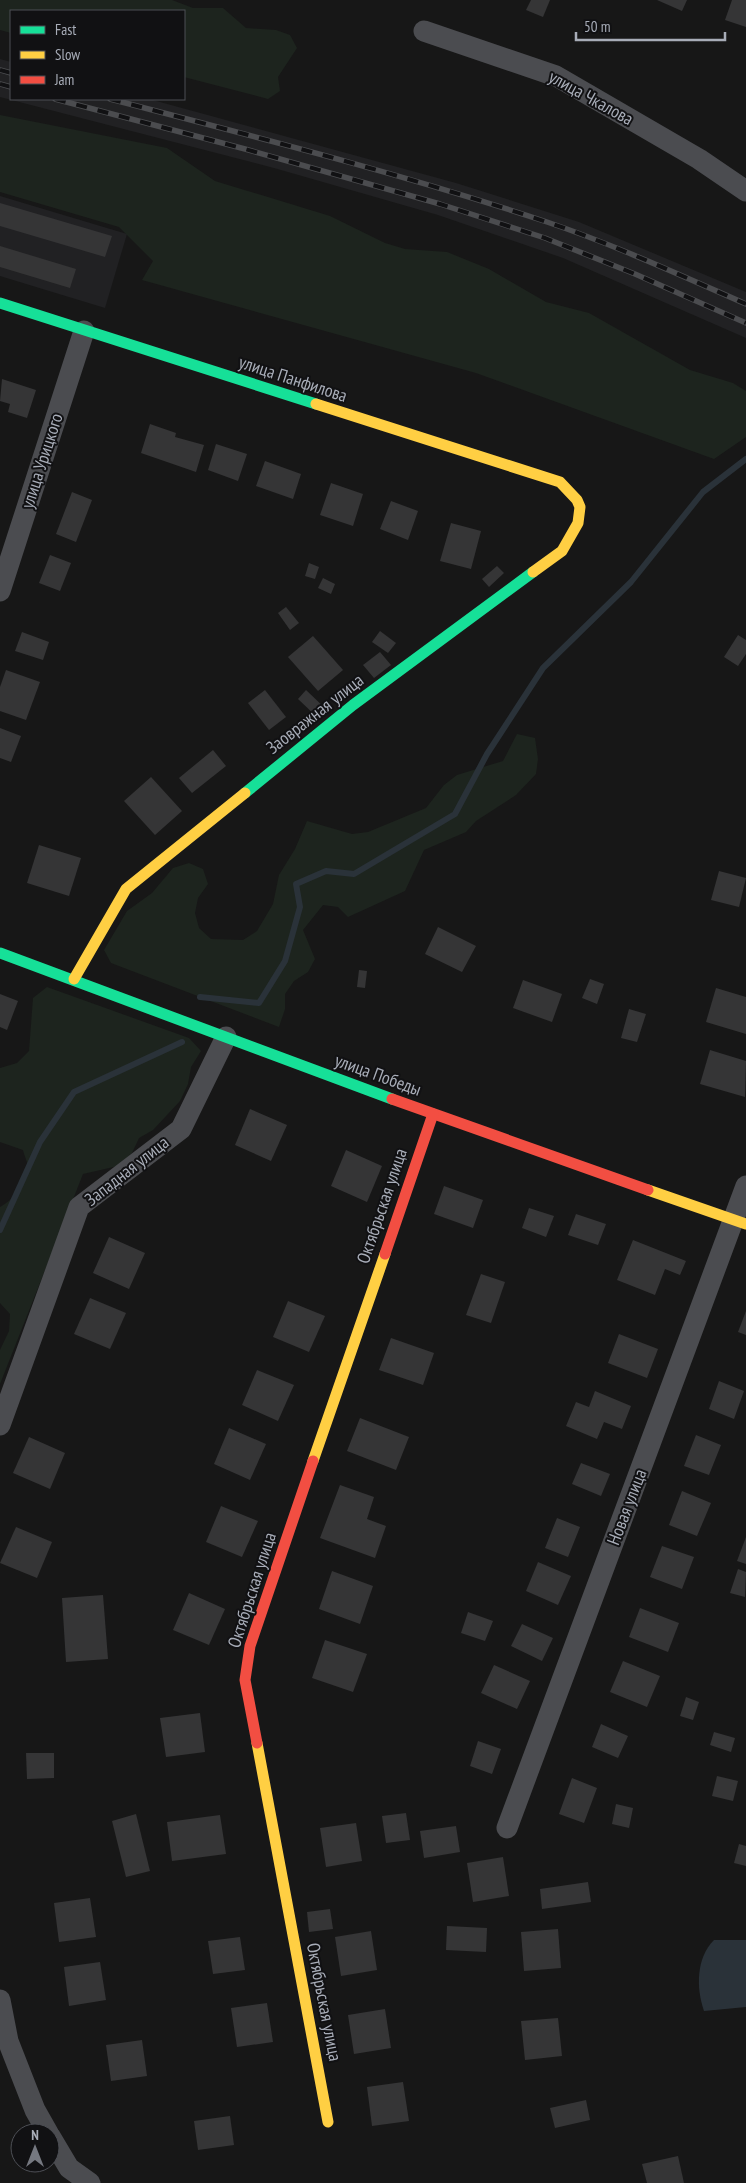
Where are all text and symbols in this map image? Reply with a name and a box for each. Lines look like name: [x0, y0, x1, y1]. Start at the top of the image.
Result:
legend: [10, 10, 185, 100]
scale bar: [576, 10, 725, 42]
text: 50 m: [584, 17, 610, 36]
text: Fast: [55, 20, 76, 39]
text: Slow: [55, 45, 80, 64]
street label: улица Чкалова: [545, 65, 638, 130]
text: Jam: [54, 70, 74, 89]
street label: улица Панфилова: [236, 350, 350, 407]
street label: улица Урицкого: [15, 410, 68, 511]
street label: Заовражная улица: [261, 668, 368, 759]
street label: улица Победы: [332, 1048, 425, 1101]
street label: Западная улица: [80, 1131, 173, 1211]
street label: Октябрьская улица: [351, 1145, 412, 1266]
street label: Новая улица: [602, 1466, 652, 1548]
street label: Октябрьская улица: [222, 1529, 281, 1650]
street label: Октябрьская улица: [302, 1941, 347, 2063]
north arrow: [10, 2123, 60, 2173]
text: N: [31, 2126, 39, 2144]

